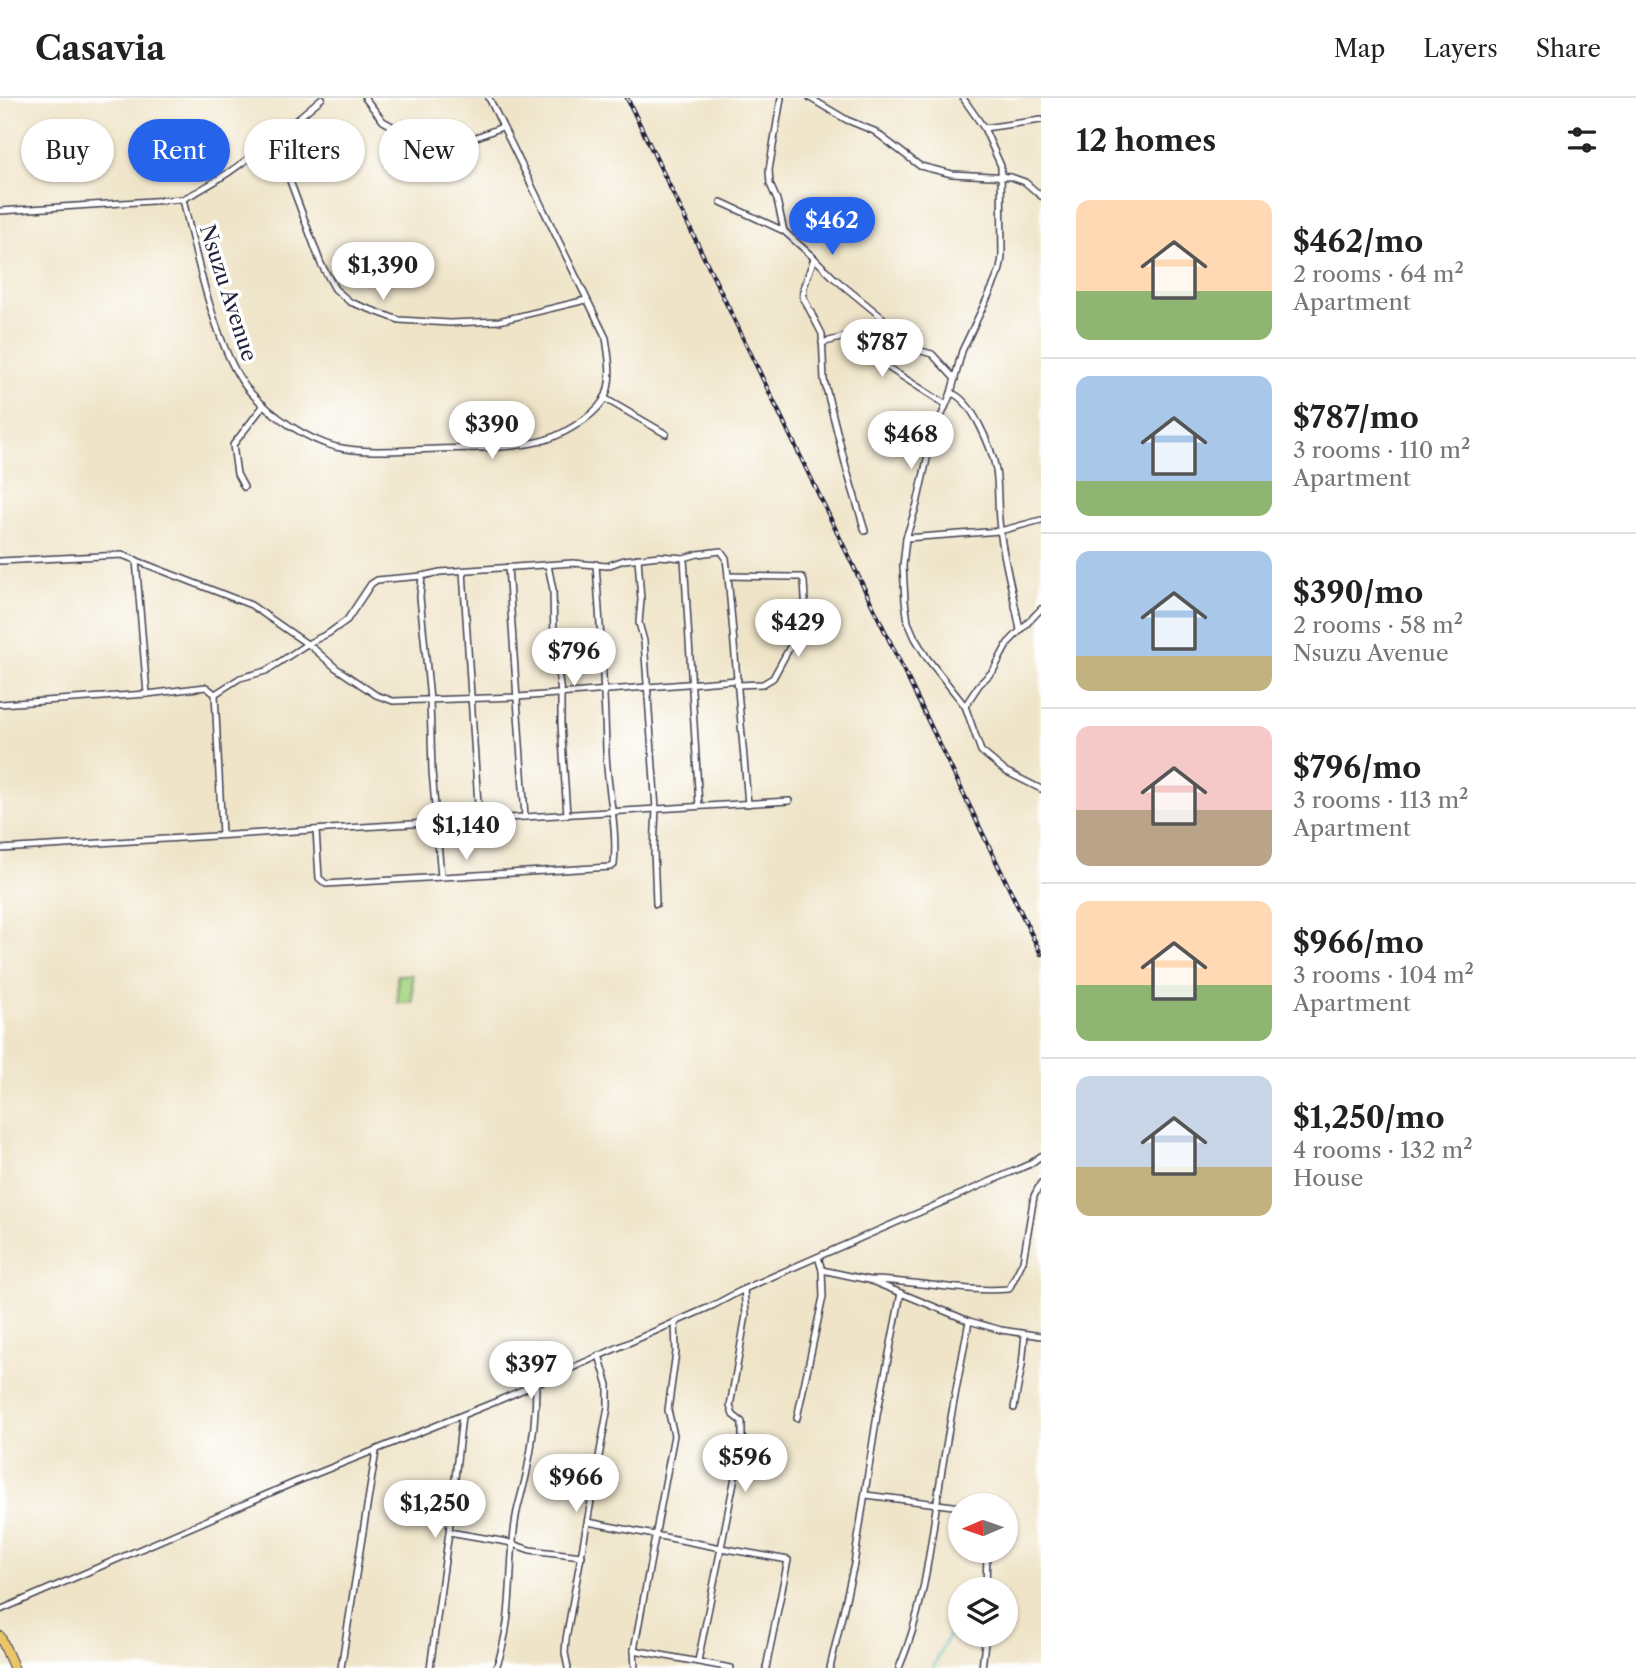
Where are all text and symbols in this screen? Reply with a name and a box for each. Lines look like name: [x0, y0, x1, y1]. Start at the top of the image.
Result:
text: Casavia: [35, 28, 165, 69]
text: Map: [1334, 34, 1385, 63]
text: Layers: [1423, 34, 1498, 63]
text: Share: [1536, 34, 1601, 63]
chip: Buy: [21, 119, 114, 182]
chip: Rent: [128, 119, 230, 182]
chip: Filters: [244, 119, 365, 182]
chip: New: [379, 119, 479, 182]
icon: filters: [1563, 121, 1601, 159]
text: 12 homes: [1076, 122, 1216, 159]
pin: $462: [791, 198, 873, 257]
text: $462: [805, 206, 859, 234]
street label: Nsuzu Avenue: [195, 221, 262, 364]
text: $462/mo: [1293, 223, 1423, 260]
icon: home: [1132, 228, 1216, 312]
pin: $1,390: [326, 242, 440, 302]
text: $1,390: [348, 251, 418, 279]
text: 2 rooms · 64 m²: [1293, 260, 1464, 288]
text: Apartment: [1293, 288, 1411, 316]
pin: $787: [841, 320, 923, 379]
text: $787: [856, 328, 908, 356]
text: $787/mo: [1293, 399, 1419, 436]
pin: $390: [451, 402, 533, 461]
icon: home: [1132, 404, 1216, 488]
text: $390: [465, 410, 519, 438]
pin: $468: [870, 412, 952, 471]
text: $468: [884, 420, 938, 448]
text: 3 rooms · 110 m²: [1293, 436, 1470, 464]
text: Apartment: [1293, 464, 1411, 492]
text: $390/mo: [1293, 574, 1423, 611]
icon: home: [1132, 579, 1216, 663]
pin: $429: [757, 600, 839, 659]
text: $429: [771, 608, 825, 636]
text: 2 rooms · 58 m²: [1293, 611, 1463, 639]
pin: $796: [533, 628, 615, 688]
text: $796: [548, 637, 600, 665]
text: Nsuzu Avenue: [1293, 639, 1449, 667]
text: $796/mo: [1293, 749, 1421, 786]
icon: home: [1132, 754, 1216, 838]
text: 3 rooms · 113 m²: [1293, 786, 1469, 814]
pin: $1,140: [409, 802, 523, 862]
text: $1,140: [432, 811, 500, 839]
text: Apartment: [1293, 814, 1411, 842]
text: $966/mo: [1293, 924, 1424, 961]
icon: home: [1132, 929, 1216, 1013]
text: 3 rooms · 104 m²: [1293, 961, 1474, 989]
text: Apartment: [1293, 989, 1411, 1017]
text: $1,250/mo: [1293, 1099, 1445, 1136]
icon: home: [1132, 1104, 1216, 1188]
text: 4 rooms · 132 m²: [1293, 1136, 1473, 1164]
text: House: [1293, 1164, 1363, 1192]
pin: $397: [490, 1342, 572, 1401]
text: $397: [505, 1350, 557, 1378]
pin: $596: [704, 1434, 786, 1494]
text: $596: [718, 1443, 772, 1471]
pin: $966: [535, 1454, 617, 1514]
text: $966: [549, 1463, 603, 1491]
pin: $1,250: [378, 1480, 492, 1540]
text: $1,250: [400, 1489, 470, 1517]
north arrow: [948, 1493, 1018, 1563]
map controls: [948, 1493, 1018, 1647]
button: layers: [948, 1577, 1018, 1647]

